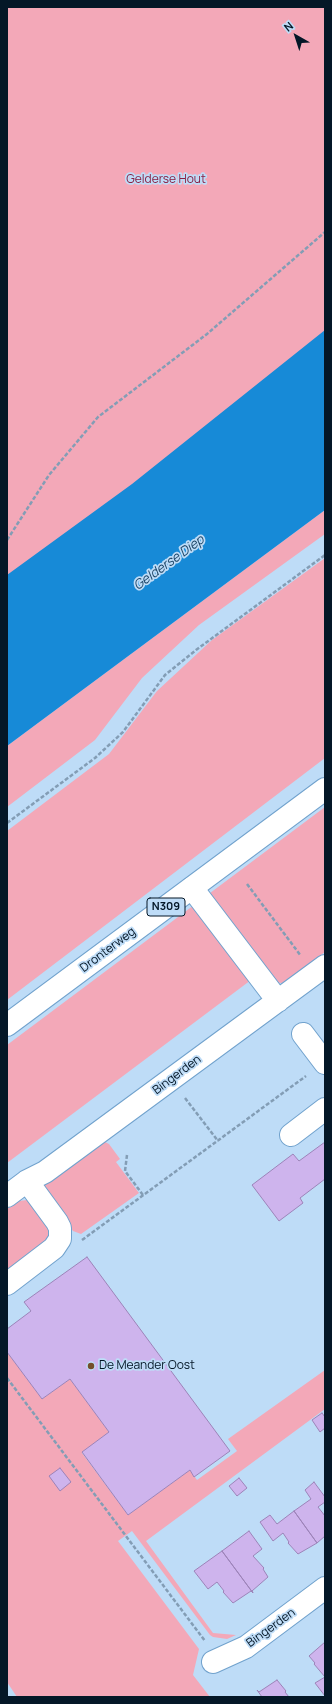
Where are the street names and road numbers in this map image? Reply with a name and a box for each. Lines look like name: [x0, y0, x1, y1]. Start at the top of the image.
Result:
road number: N309: [147, 898, 185, 916]
street label: Dronterweg: [78, 925, 138, 975]
street label: Bingerden: [150, 1052, 204, 1098]
street label: Bingerden: [244, 1606, 298, 1650]

